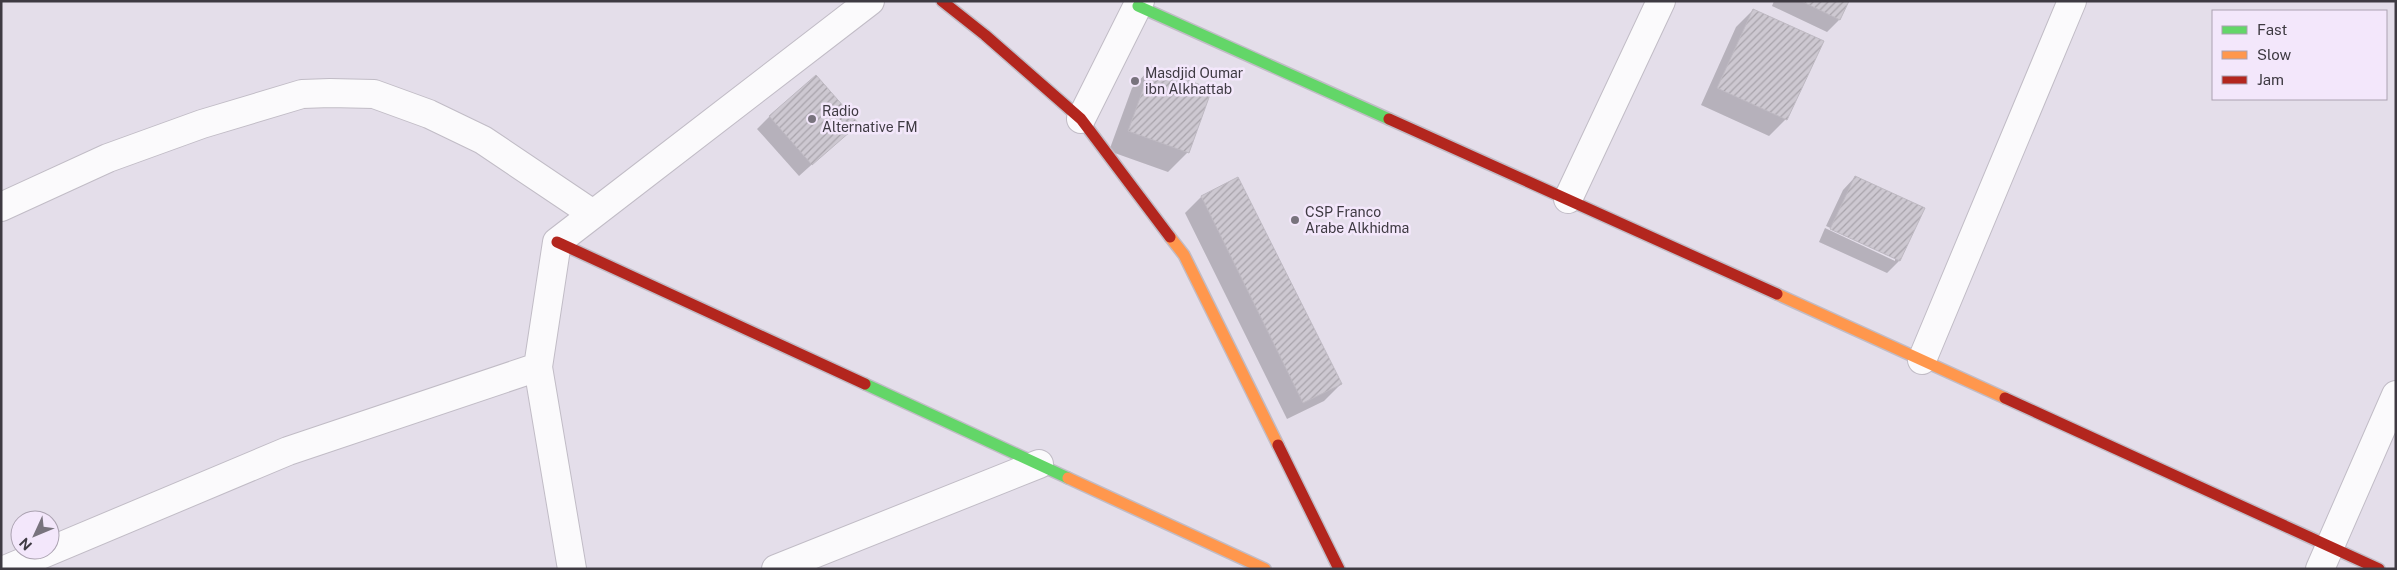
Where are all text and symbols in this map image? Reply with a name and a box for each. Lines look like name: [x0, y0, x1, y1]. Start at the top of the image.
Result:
legend: [2212, 10, 2387, 100]
text: Fast: [2257, 21, 2287, 38]
text: Slow: [2257, 46, 2292, 63]
place label: Masdjid Oumar ibn Alkhattab: [1145, 65, 1243, 97]
text: Jam: [2257, 71, 2284, 88]
marker: Masdjid Oumar ibn Alkhattab: [1129, 75, 1141, 87]
place label: Radio Alternative FM: [822, 103, 918, 135]
marker: Radio Alternative FM: [806, 113, 818, 125]
place label: CSP Franco Arabe Alkhidma: [1305, 204, 1409, 236]
marker: CSP Franco Arabe Alkhidma: [1289, 214, 1301, 226]
north arrow: [10, 510, 60, 560]
text: N: [16, 535, 35, 554]

